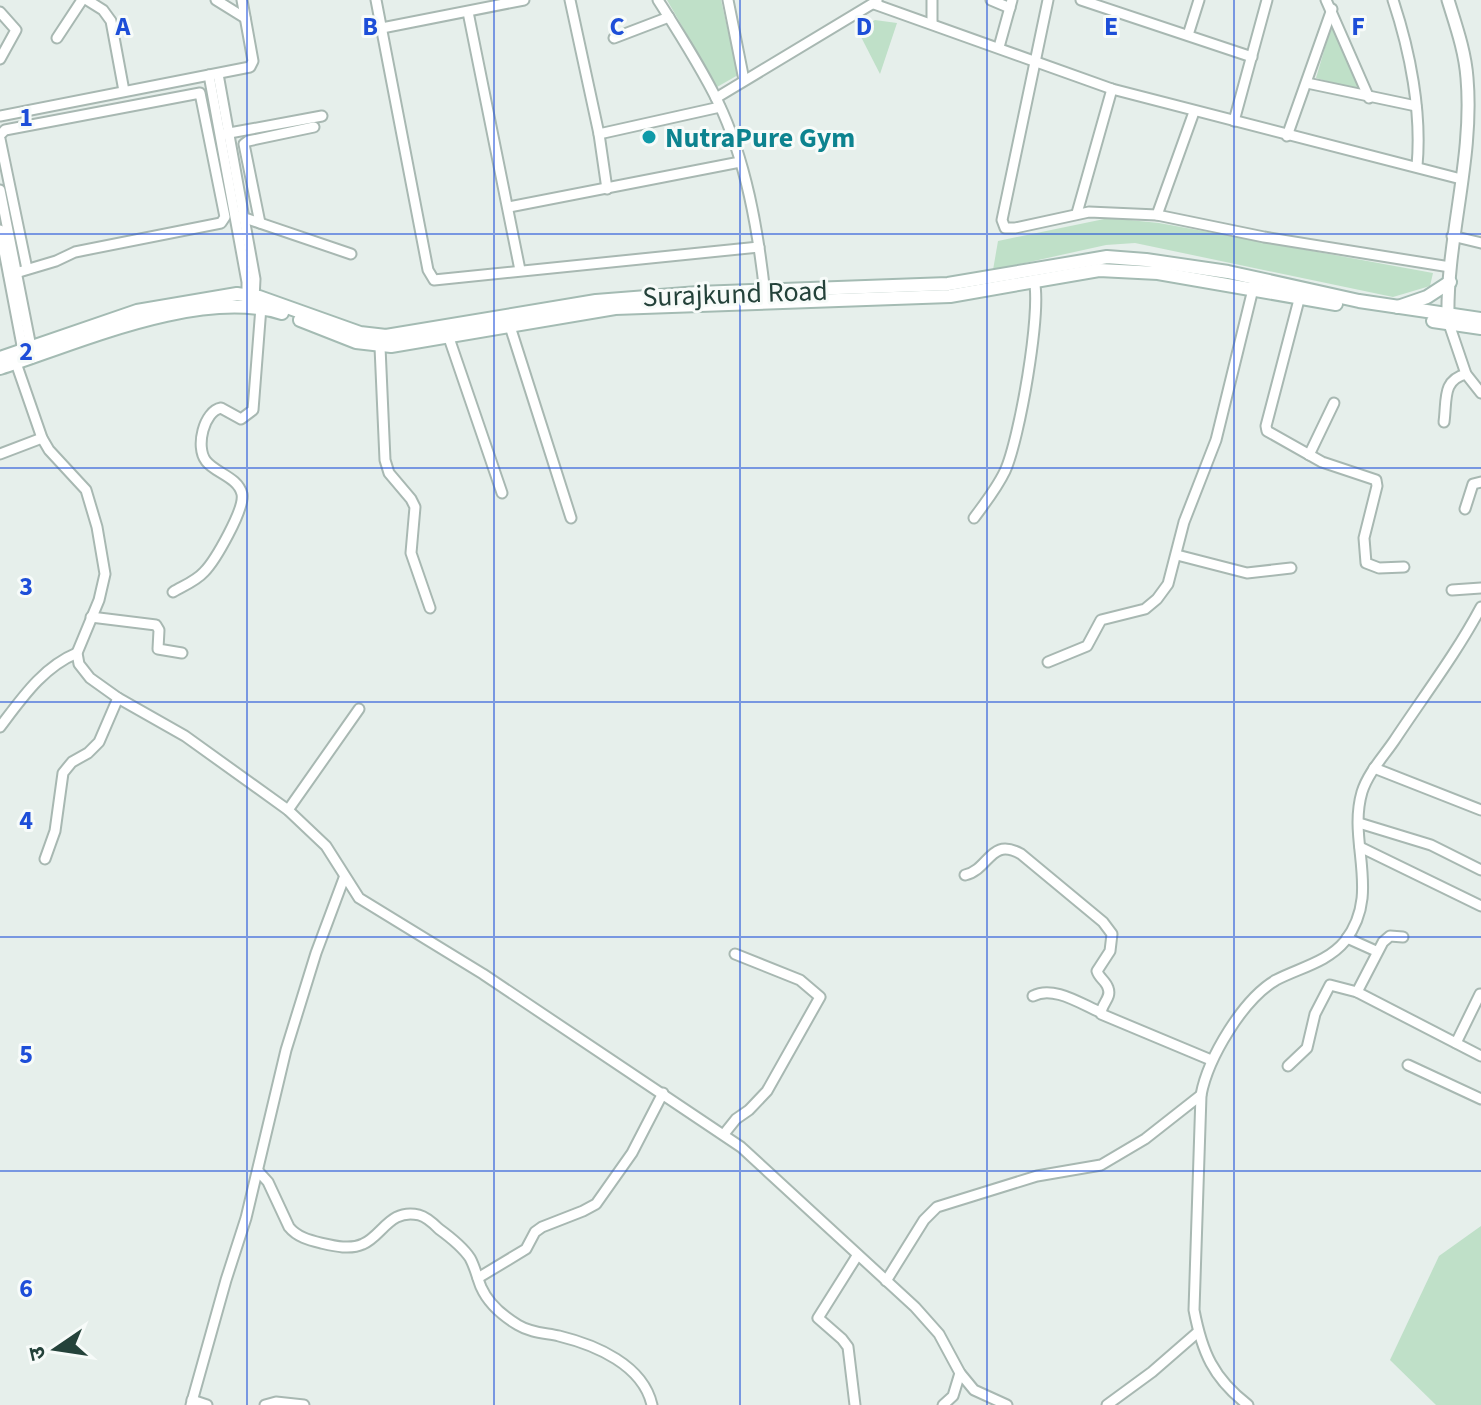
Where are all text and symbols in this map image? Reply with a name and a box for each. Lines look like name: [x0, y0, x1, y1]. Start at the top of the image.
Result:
text: A: [115, 8, 132, 45]
text: B: [362, 8, 378, 45]
text: C: [609, 8, 625, 45]
text: D: [856, 8, 872, 45]
text: E: [1104, 8, 1118, 45]
text: F: [1351, 8, 1365, 45]
text: 1: [19, 99, 33, 136]
place label: NutraPure Gym: [665, 118, 855, 158]
marker: NutraPure Gym: [640, 128, 658, 146]
street label: Surajkund Road: [642, 271, 828, 317]
text: 2: [19, 333, 33, 370]
text: 3: [19, 568, 33, 605]
text: 4: [19, 802, 33, 839]
text: 5: [19, 1036, 33, 1073]
text: 6: [19, 1270, 33, 1307]
north arrow: [16, 1309, 96, 1389]
text: उ: [20, 1342, 55, 1363]

